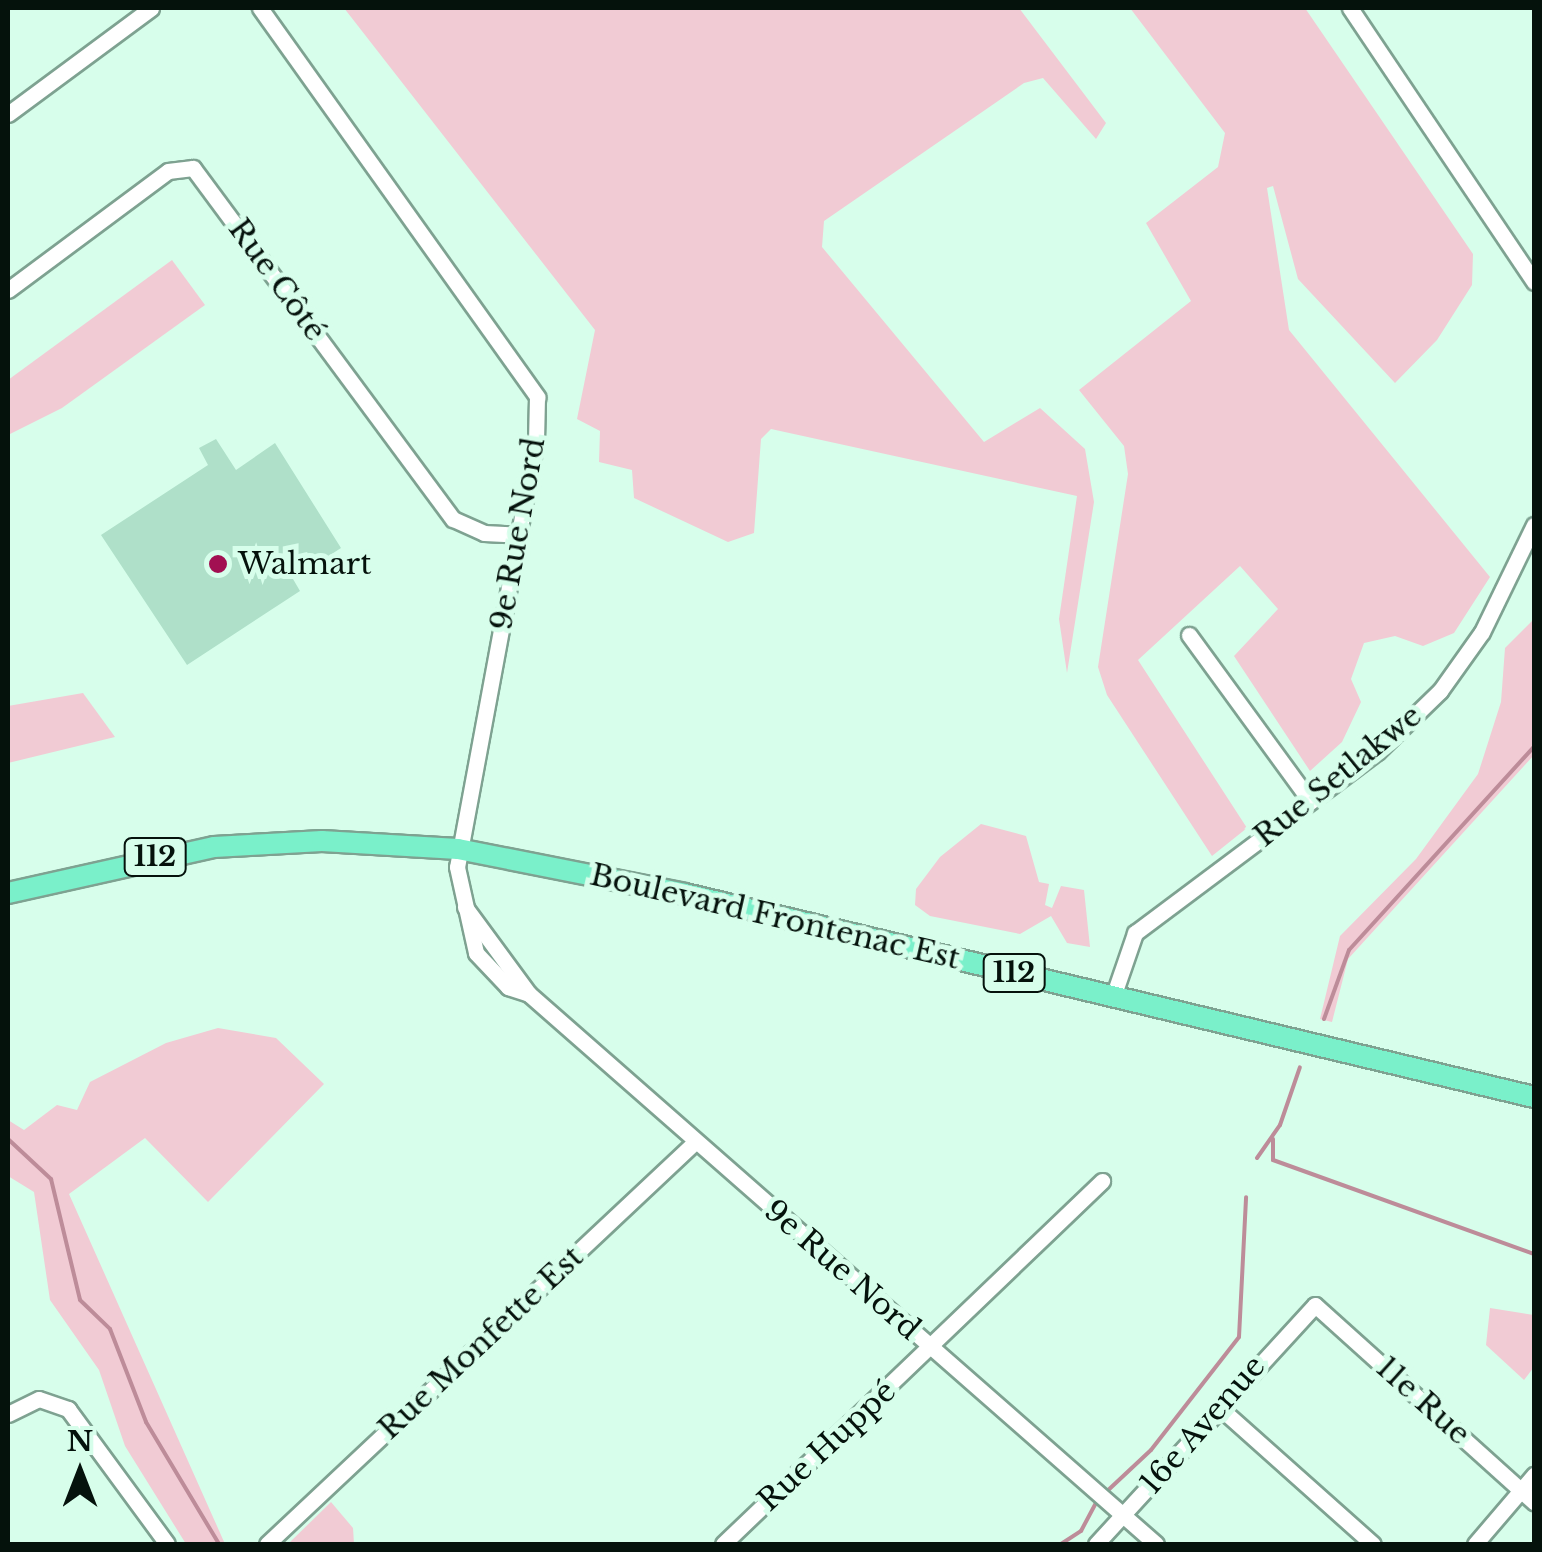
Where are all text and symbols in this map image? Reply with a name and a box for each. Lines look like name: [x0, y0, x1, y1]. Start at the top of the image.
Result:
street label: Rue Côté: [221, 212, 333, 348]
street label: 9e Rue Nord: [483, 435, 553, 633]
place label: Walmart: [238, 546, 371, 582]
marker: Walmart: [207, 553, 229, 575]
street label: Rue Setlakwe: [1247, 698, 1429, 854]
road number: 112: [122, 834, 188, 880]
street label: Boulevard Frontenac Est: [587, 857, 963, 977]
road number: 112: [982, 950, 1046, 996]
street label: 9e Rue Nord: [757, 1193, 927, 1347]
street label: Rue Monfette Est: [371, 1239, 591, 1447]
street label: 16e Avenue: [1133, 1348, 1273, 1502]
street label: 11e Rue: [1369, 1350, 1477, 1452]
street label: Rue Huppé: [751, 1373, 903, 1519]
north arrow: [30, 1422, 130, 1522]
text: N: [67, 1424, 93, 1459]

